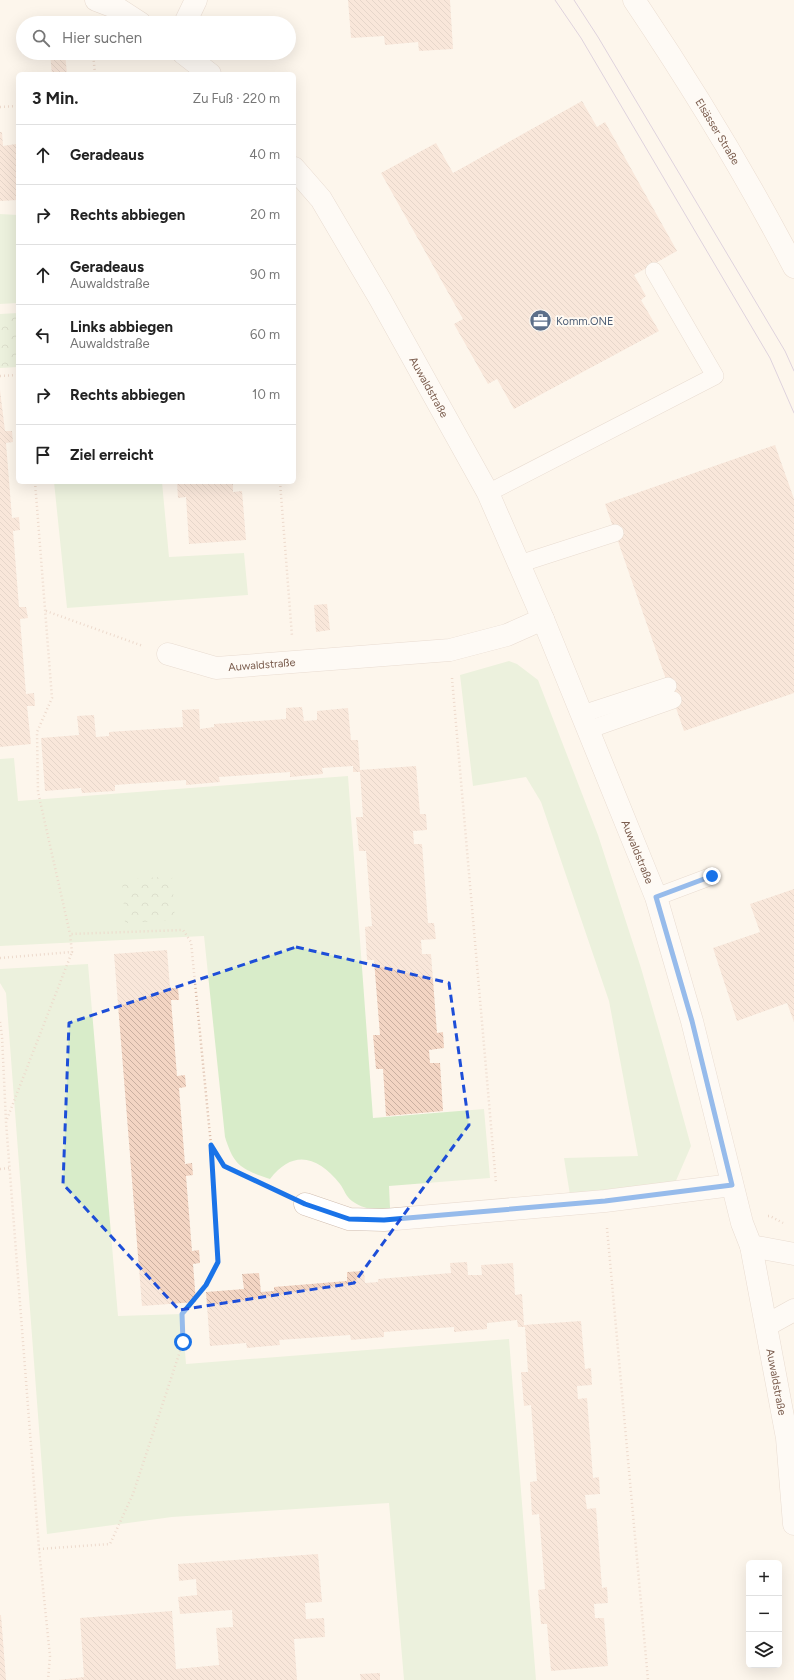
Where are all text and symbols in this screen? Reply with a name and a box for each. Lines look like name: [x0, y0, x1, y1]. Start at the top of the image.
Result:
search box: [16, 16, 296, 60]
icon: search: [30, 27, 52, 49]
text: Hier suchen: [62, 29, 142, 47]
text: 3 Min.: [32, 88, 78, 108]
text: Zu Fuß · 220 m: [193, 91, 280, 106]
street label: Elsässer Straße: [693, 96, 743, 167]
icon: ahead: [32, 144, 54, 166]
text: Geradeaus: [70, 146, 144, 164]
text: 40 m: [249, 147, 280, 162]
icon: right: [32, 204, 54, 226]
text: Rechts abbiegen: [70, 206, 185, 224]
text: 20 m: [250, 207, 280, 222]
text: Geradeaus: [70, 258, 144, 276]
icon: ahead: [32, 264, 54, 286]
text: 90 m: [250, 267, 280, 282]
text: Auwaldstraße: [70, 276, 150, 291]
office icon: Komm.ONE: [528, 308, 554, 334]
place label: Komm.ONE: [556, 315, 614, 328]
text: Links abbiegen: [70, 318, 173, 336]
icon: left: [32, 324, 54, 346]
text: 60 m: [250, 327, 280, 342]
text: Auwaldstraße: [70, 336, 150, 351]
street label: Auwaldstraße: [407, 354, 451, 420]
icon: right: [32, 384, 54, 406]
text: Rechts abbiegen: [70, 386, 185, 404]
text: 10 m: [252, 387, 280, 402]
icon: arrive: [32, 444, 54, 466]
text: Ziel erreicht: [70, 446, 154, 464]
street label: Auwaldstraße: [228, 655, 296, 674]
street label: Auwaldstraße: [619, 818, 656, 885]
route end: [703, 867, 721, 885]
route start: [174, 1333, 192, 1351]
street label: Auwaldstraße: [764, 1348, 789, 1416]
map controls: [746, 1560, 782, 1668]
button: +: [746, 1560, 782, 1596]
button: −: [746, 1596, 782, 1632]
button: layers: [746, 1632, 782, 1668]

